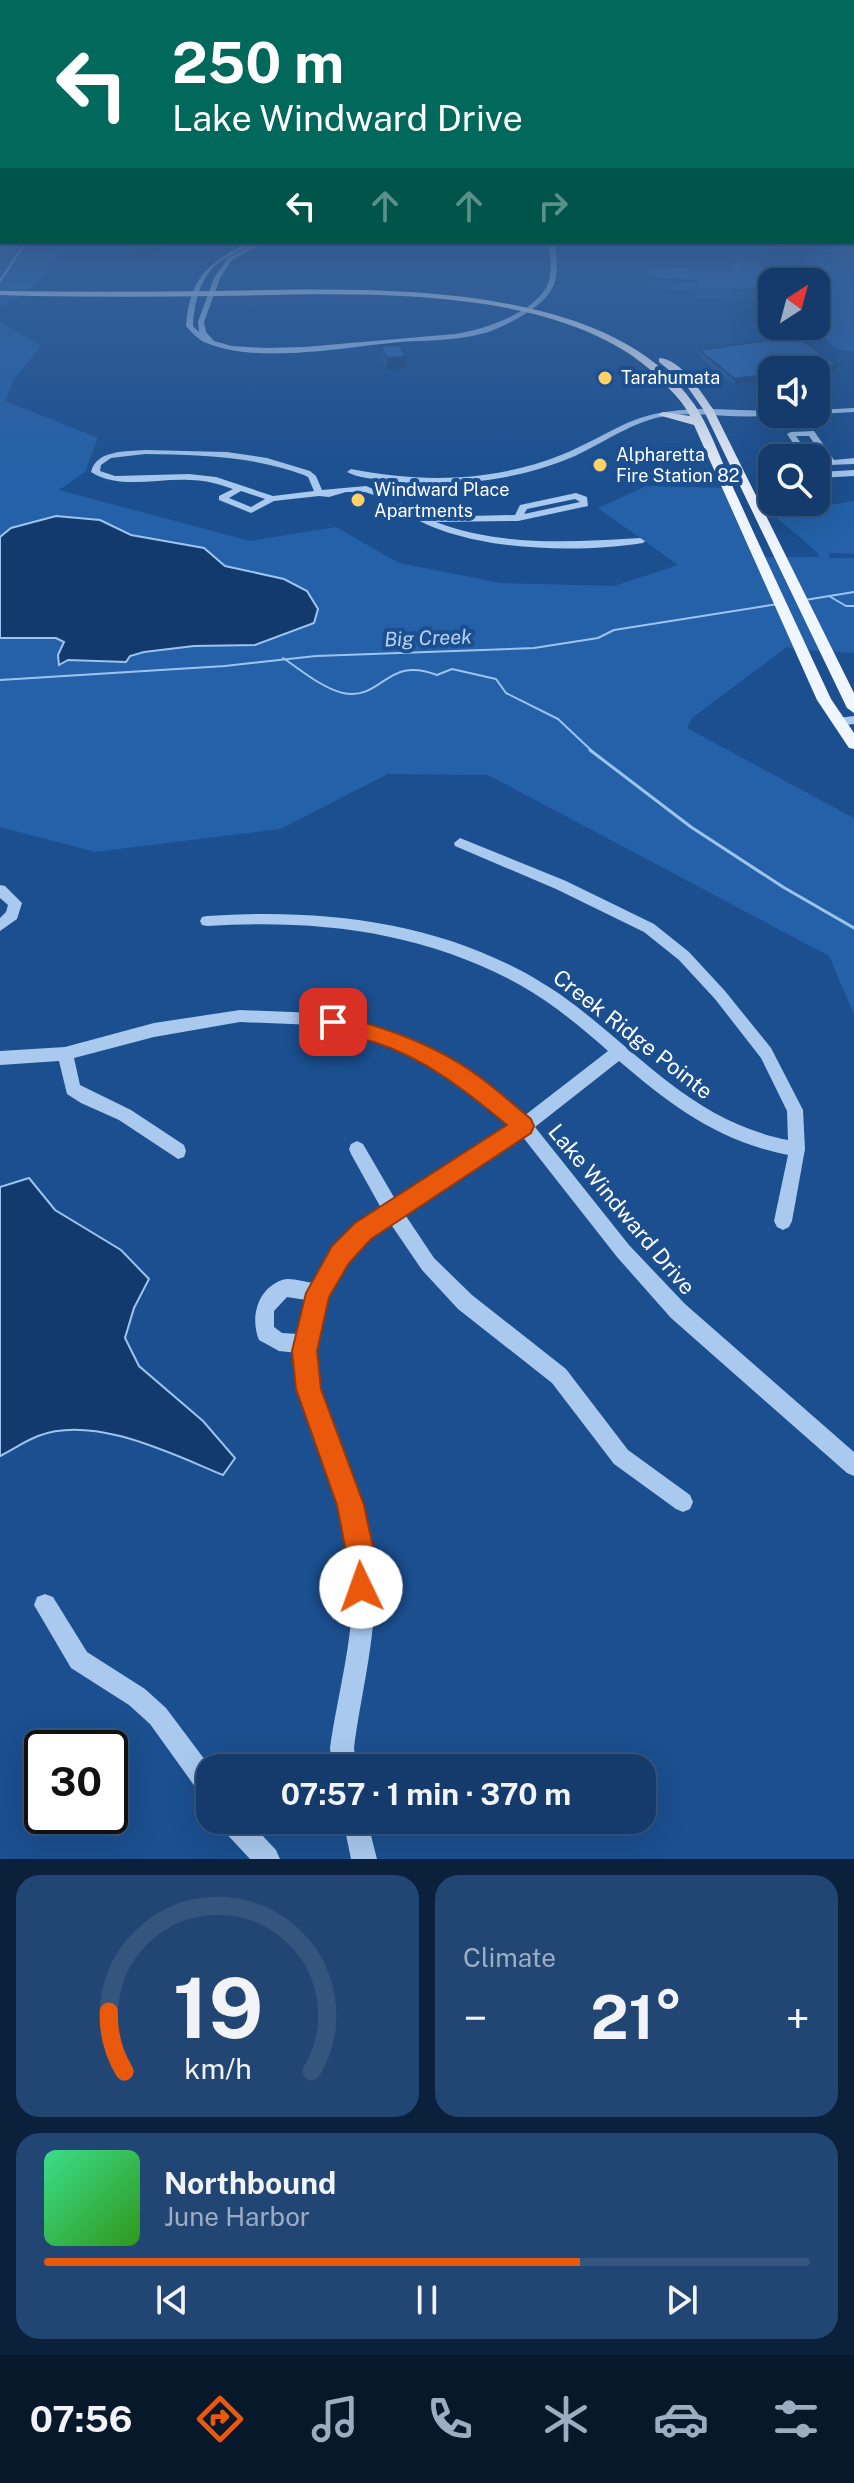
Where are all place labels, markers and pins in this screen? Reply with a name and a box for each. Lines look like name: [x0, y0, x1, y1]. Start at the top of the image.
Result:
place label: Tarahumata: [621, 367, 720, 388]
marker: Tarahumata: [596, 369, 614, 387]
place label: Alpharetta Fire Station 82: [616, 444, 740, 486]
marker: Alpharetta Fire Station 82: [591, 456, 609, 474]
place label: Windward Place Apartments: [374, 479, 509, 521]
marker: Windward Place Apartments: [349, 491, 367, 509]
pin: [299, 988, 367, 1056]

